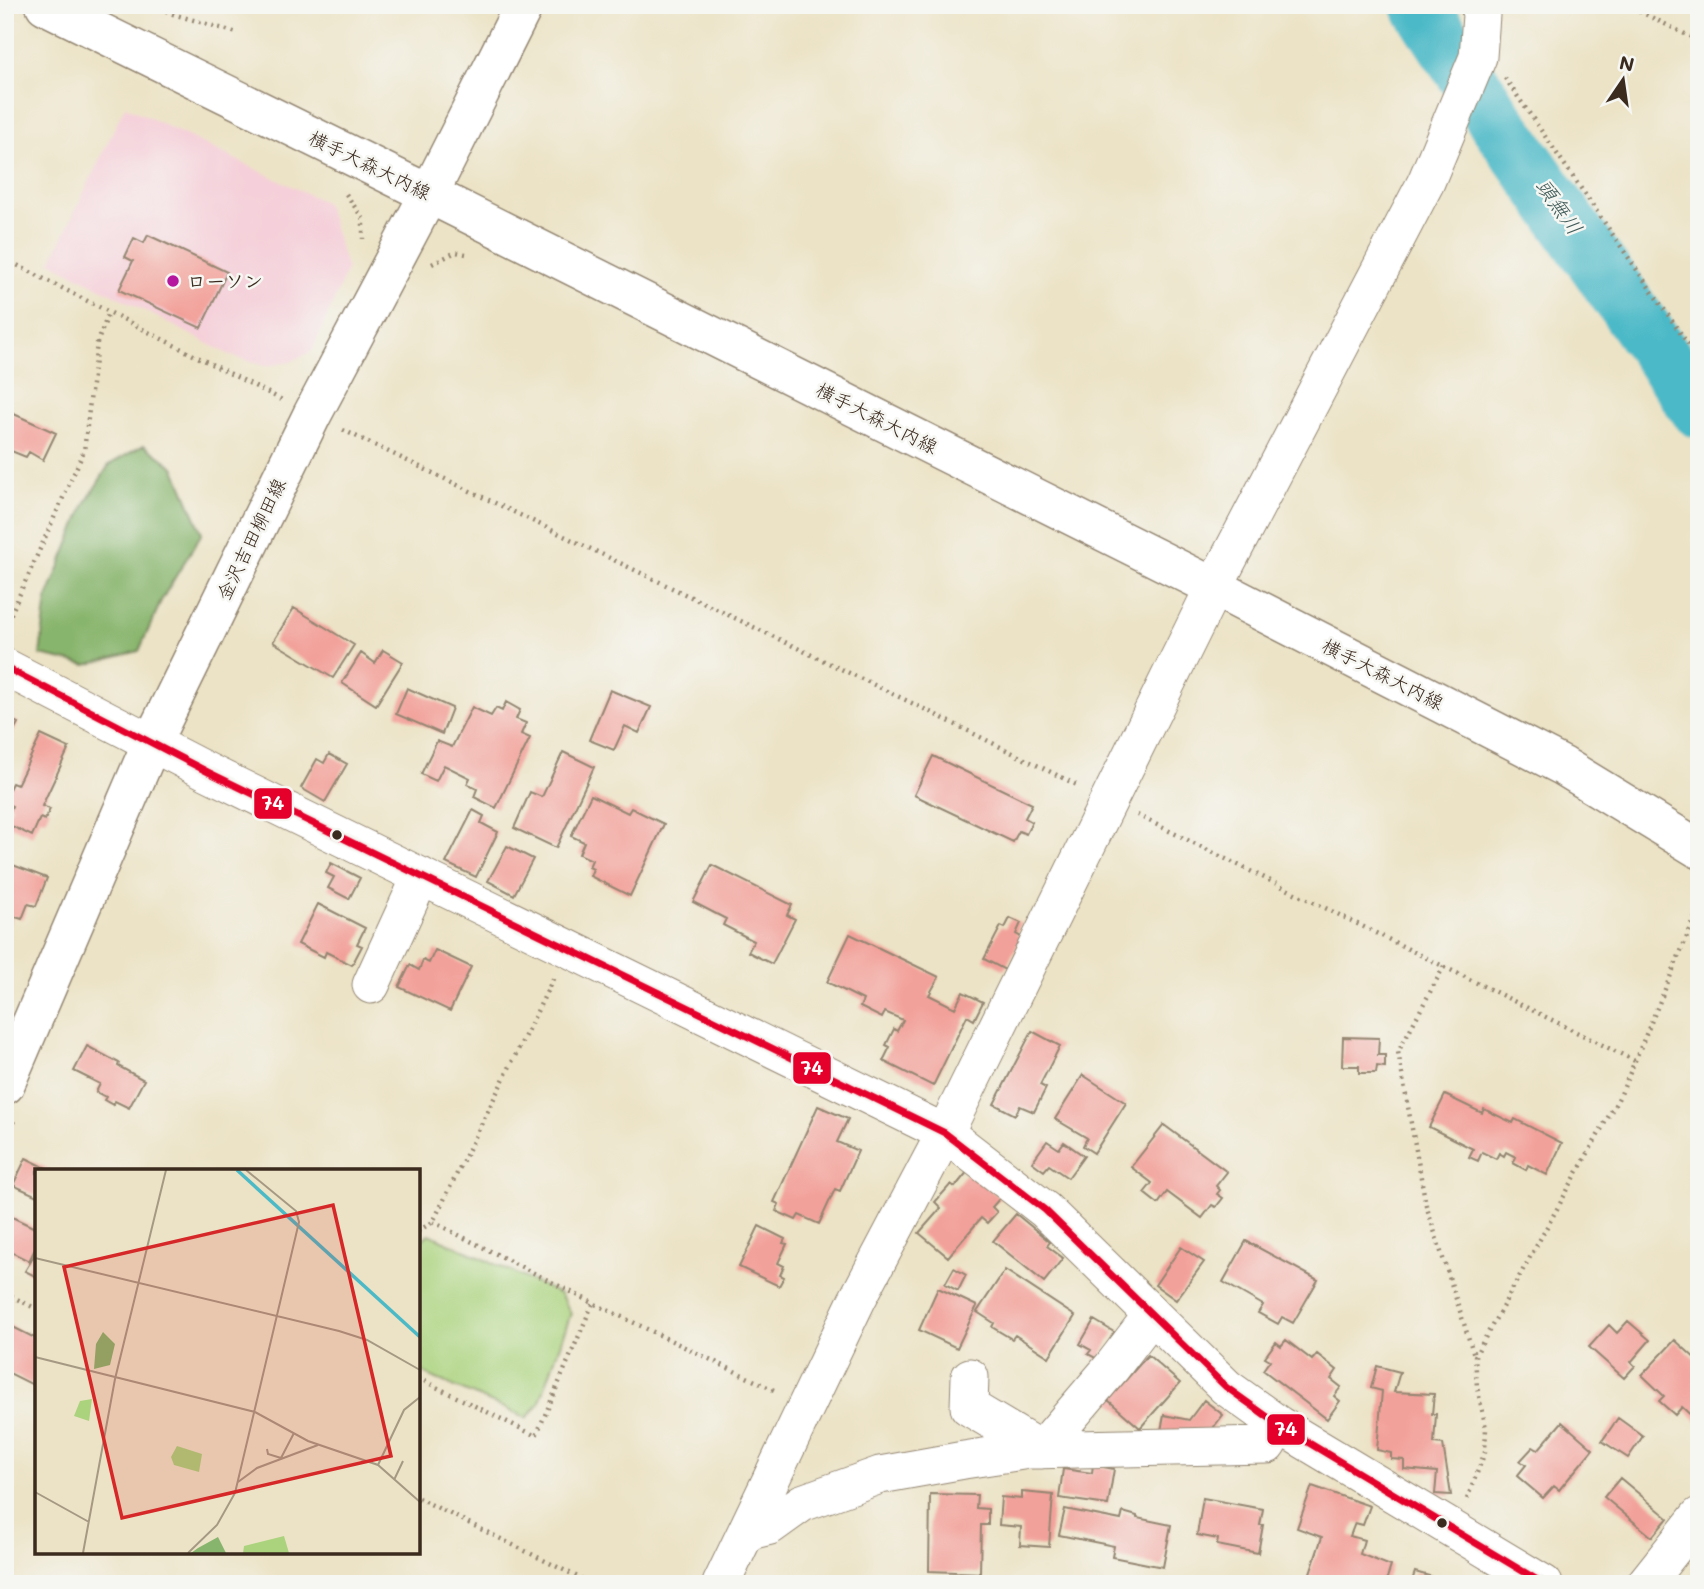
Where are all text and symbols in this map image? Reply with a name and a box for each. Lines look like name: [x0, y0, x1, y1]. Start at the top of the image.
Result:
north arrow: [1588, 46, 1658, 116]
text: N: [1617, 49, 1637, 77]
street label: 横手大森大内線: [305, 124, 435, 205]
water label: 頭無川: [1531, 173, 1589, 240]
place label: ローソン: [187, 268, 263, 293]
marker: ローソン: [165, 273, 181, 289]
street label: 横手大森大内線: [812, 376, 942, 459]
street label: 金沢吉田柳田線: [210, 474, 291, 604]
street label: 横手大森大内線: [1318, 632, 1448, 715]
line badge: 74: [253, 787, 293, 820]
text: 74: [262, 790, 284, 815]
unlabelled marker: [330, 828, 344, 842]
line badge: 74: [792, 1051, 832, 1085]
text: 74: [801, 1055, 823, 1080]
inset map: [35, 1169, 420, 1554]
line badge: 74: [1266, 1413, 1306, 1446]
text: 74: [1275, 1416, 1297, 1441]
unlabelled marker: [1435, 1516, 1449, 1530]

